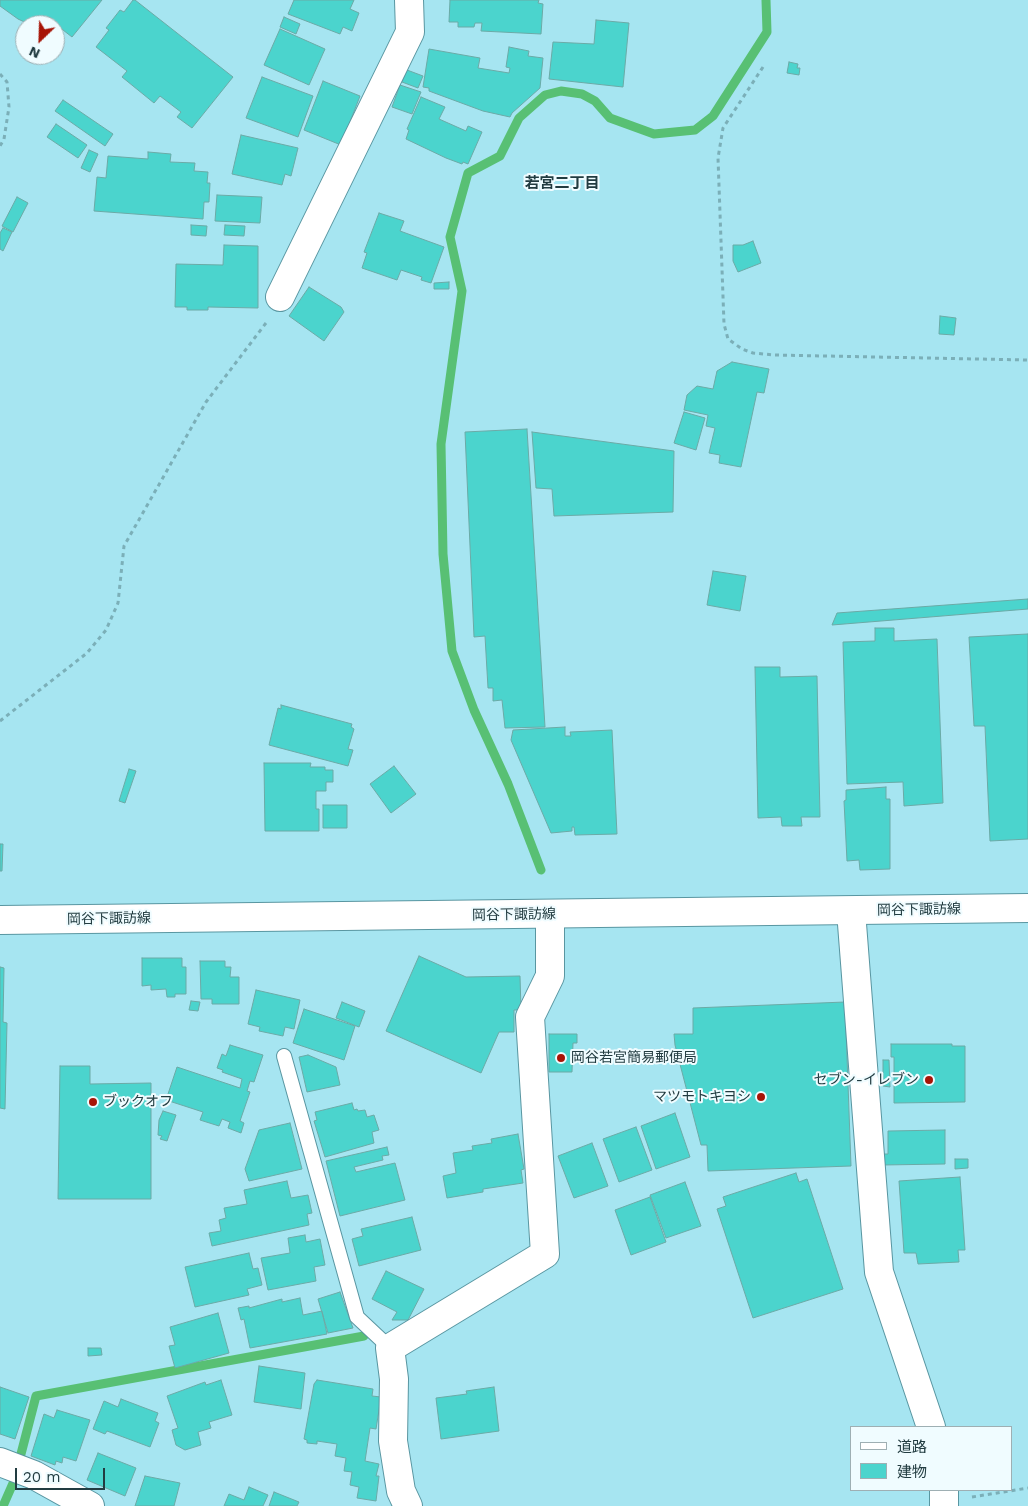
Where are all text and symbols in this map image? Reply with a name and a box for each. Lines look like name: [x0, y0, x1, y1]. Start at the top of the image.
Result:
north arrow: [15, 15, 65, 65]
text: N: [26, 43, 42, 62]
district label: 若宮二丁目: [525, 175, 599, 193]
street label: 岡谷下諏訪線: [877, 901, 961, 919]
street label: 岡谷下諏訪線: [472, 906, 556, 924]
street label: 岡谷下諏訪線: [67, 910, 151, 928]
place label: 岡谷若宮簡易郵便局: [571, 1050, 697, 1066]
marker: 岡谷若宮簡易郵便局: [555, 1052, 567, 1064]
place label: セブン-イレブン: [814, 1072, 919, 1088]
marker: セブン-イレブン: [923, 1074, 935, 1086]
place label: マツモトキヨシ: [653, 1089, 751, 1105]
marker: マツモトキヨシ: [755, 1091, 767, 1103]
place label: ブックオフ: [103, 1094, 173, 1110]
marker: ブックオフ: [87, 1096, 99, 1108]
legend: [850, 1426, 1013, 1491]
text: 道路: [897, 1438, 927, 1456]
scale bar: [18, 1458, 108, 1490]
text: 建物: [897, 1463, 927, 1481]
text: 20 m: [23, 1468, 61, 1486]

